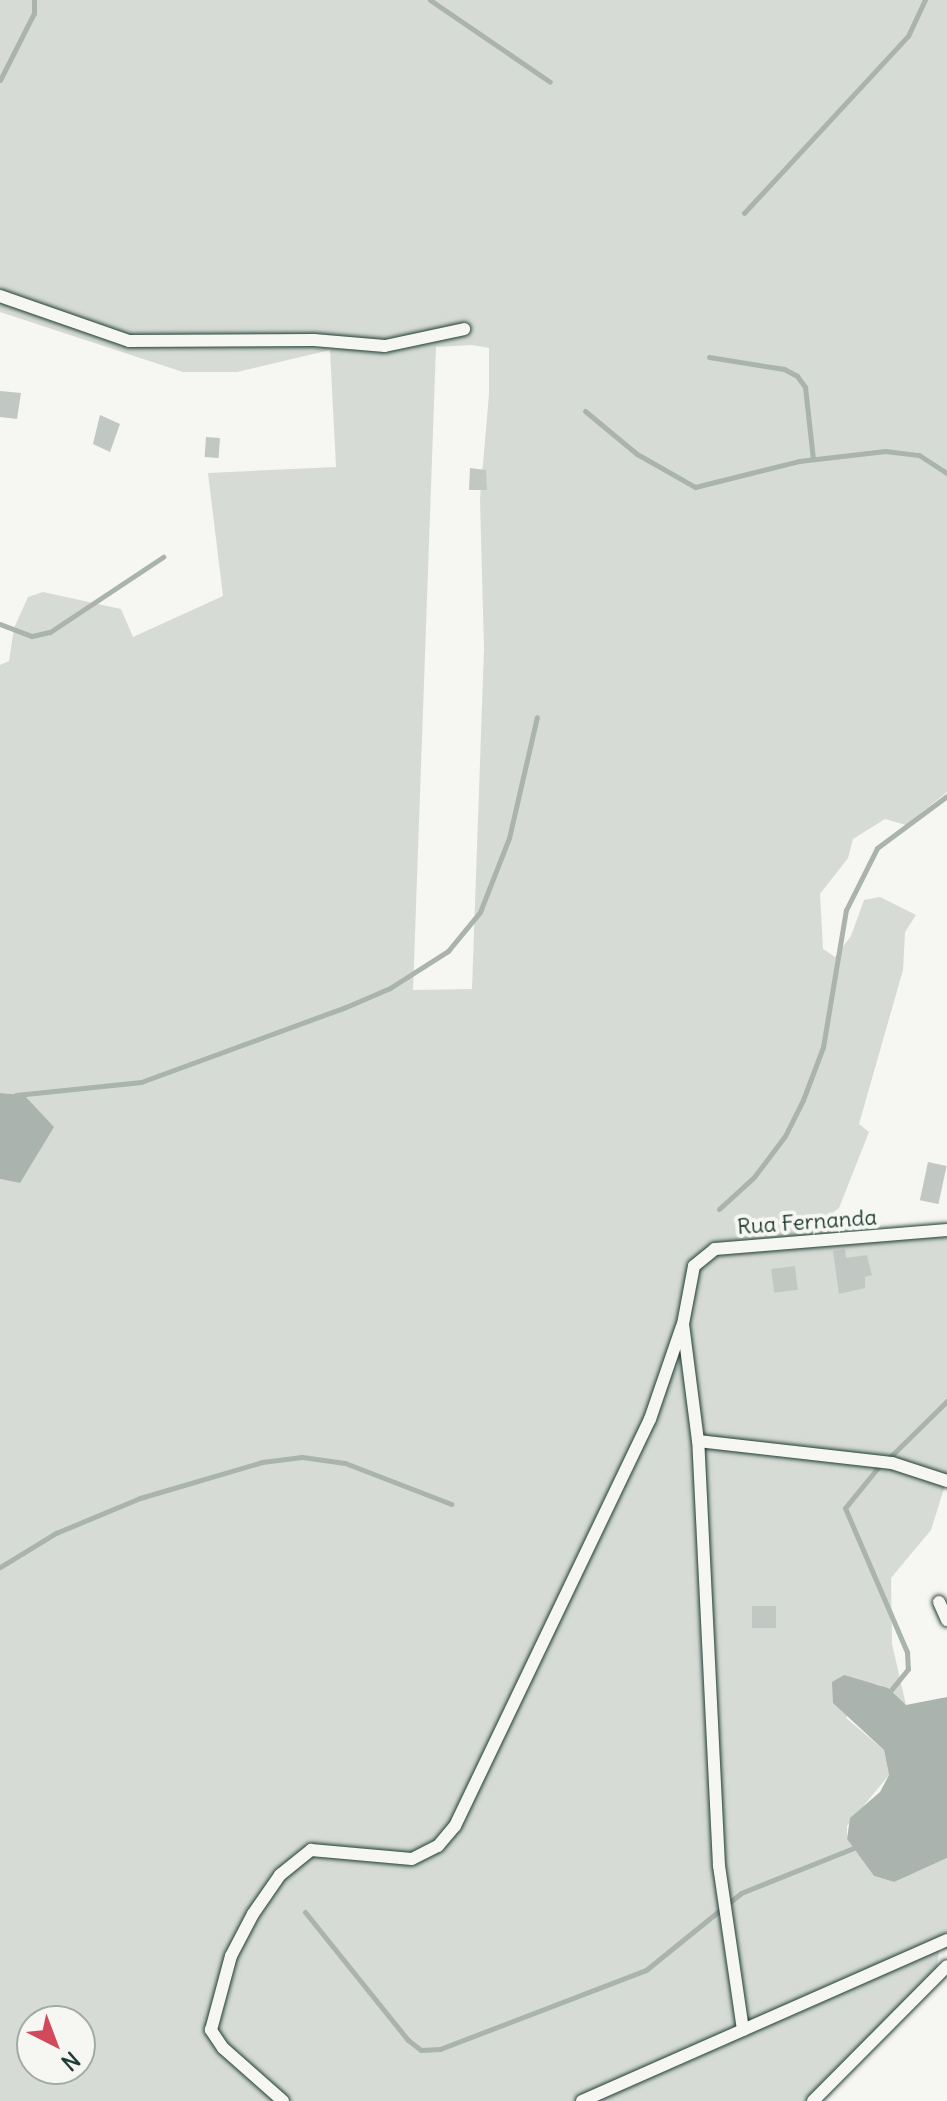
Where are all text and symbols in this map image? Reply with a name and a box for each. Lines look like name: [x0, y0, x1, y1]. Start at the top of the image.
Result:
street label: Rua Fernanda: [736, 1204, 878, 1240]
north arrow: [16, 2005, 96, 2085]
text: N: [56, 2046, 86, 2077]

